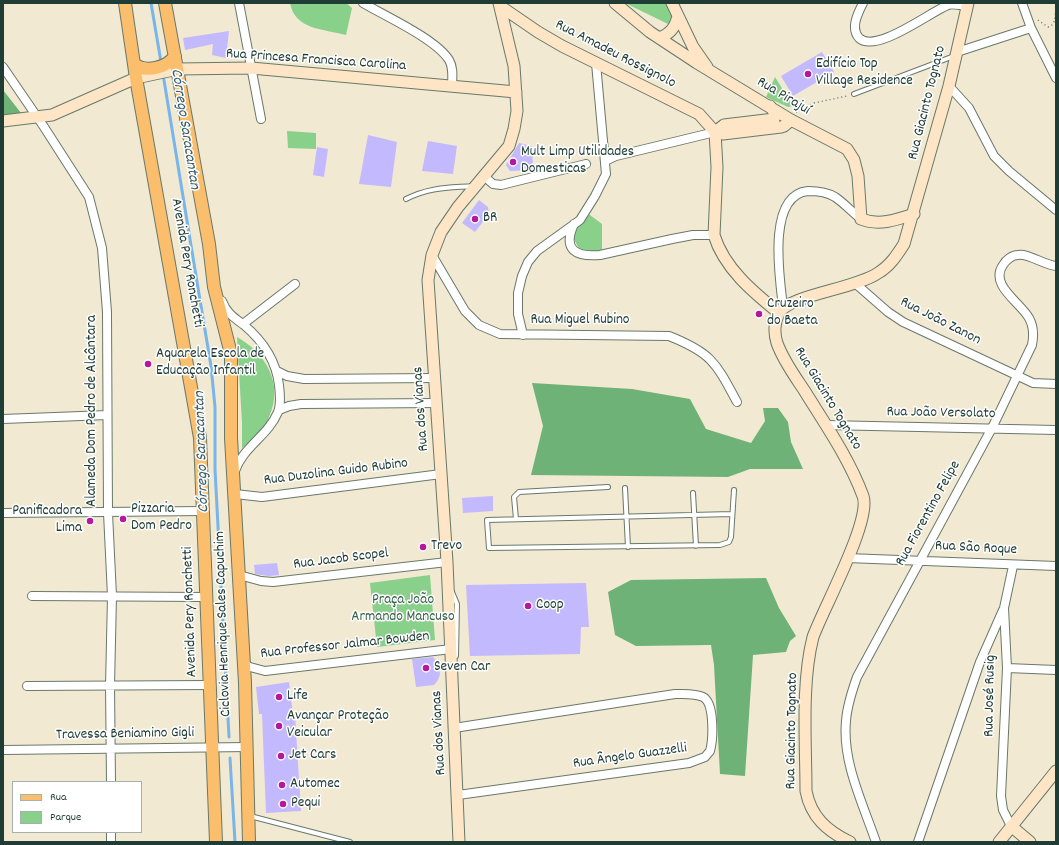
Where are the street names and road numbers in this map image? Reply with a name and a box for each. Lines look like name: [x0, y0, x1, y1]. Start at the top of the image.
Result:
street label: Rua Amadeu Rossignolo: [552, 17, 678, 93]
street label: Rua Giacinto Tognato: [905, 44, 951, 162]
street label: Rua Princesa Francisca Carolina: [225, 46, 407, 76]
street label: Rua Pirajuí: [753, 74, 813, 120]
street label: Avenida Pery Ronchetti: [166, 197, 206, 329]
street label: Rua João Zanon: [897, 294, 983, 350]
street label: Rua Miguel Rubino: [530, 312, 630, 330]
street label: Alameda Dom Pedro de Alcântara: [84, 315, 102, 507]
street label: Rua Giacinto Tognato: [789, 344, 865, 454]
street label: Rua dos Vianas: [410, 366, 434, 452]
street label: Rua João Versolato: [886, 404, 996, 424]
street label: Rua Duzolina Guido Rubino: [263, 455, 409, 491]
street label: Rua Fiorentino Felipe: [893, 458, 965, 570]
street label: Ciclovia Henrique Sales Capuchim: [212, 531, 236, 717]
street label: Rua São Roque: [935, 538, 1017, 560]
street label: Rua Jacob Scopel: [292, 545, 390, 575]
street label: Avenida Pery Ronchetti: [180, 546, 202, 678]
street label: Rua Professor Jalmar Bowden: [260, 628, 430, 664]
street label: Rua José Rusig: [981, 655, 1001, 737]
street label: Rua Giacinto Tognato: [783, 672, 803, 790]
street label: Rua dos Vianas: [429, 690, 451, 776]
street label: Travessa Beniamino Gigli: [56, 725, 194, 745]
street label: Rua Ângelo Guazzelli: [572, 740, 688, 774]

